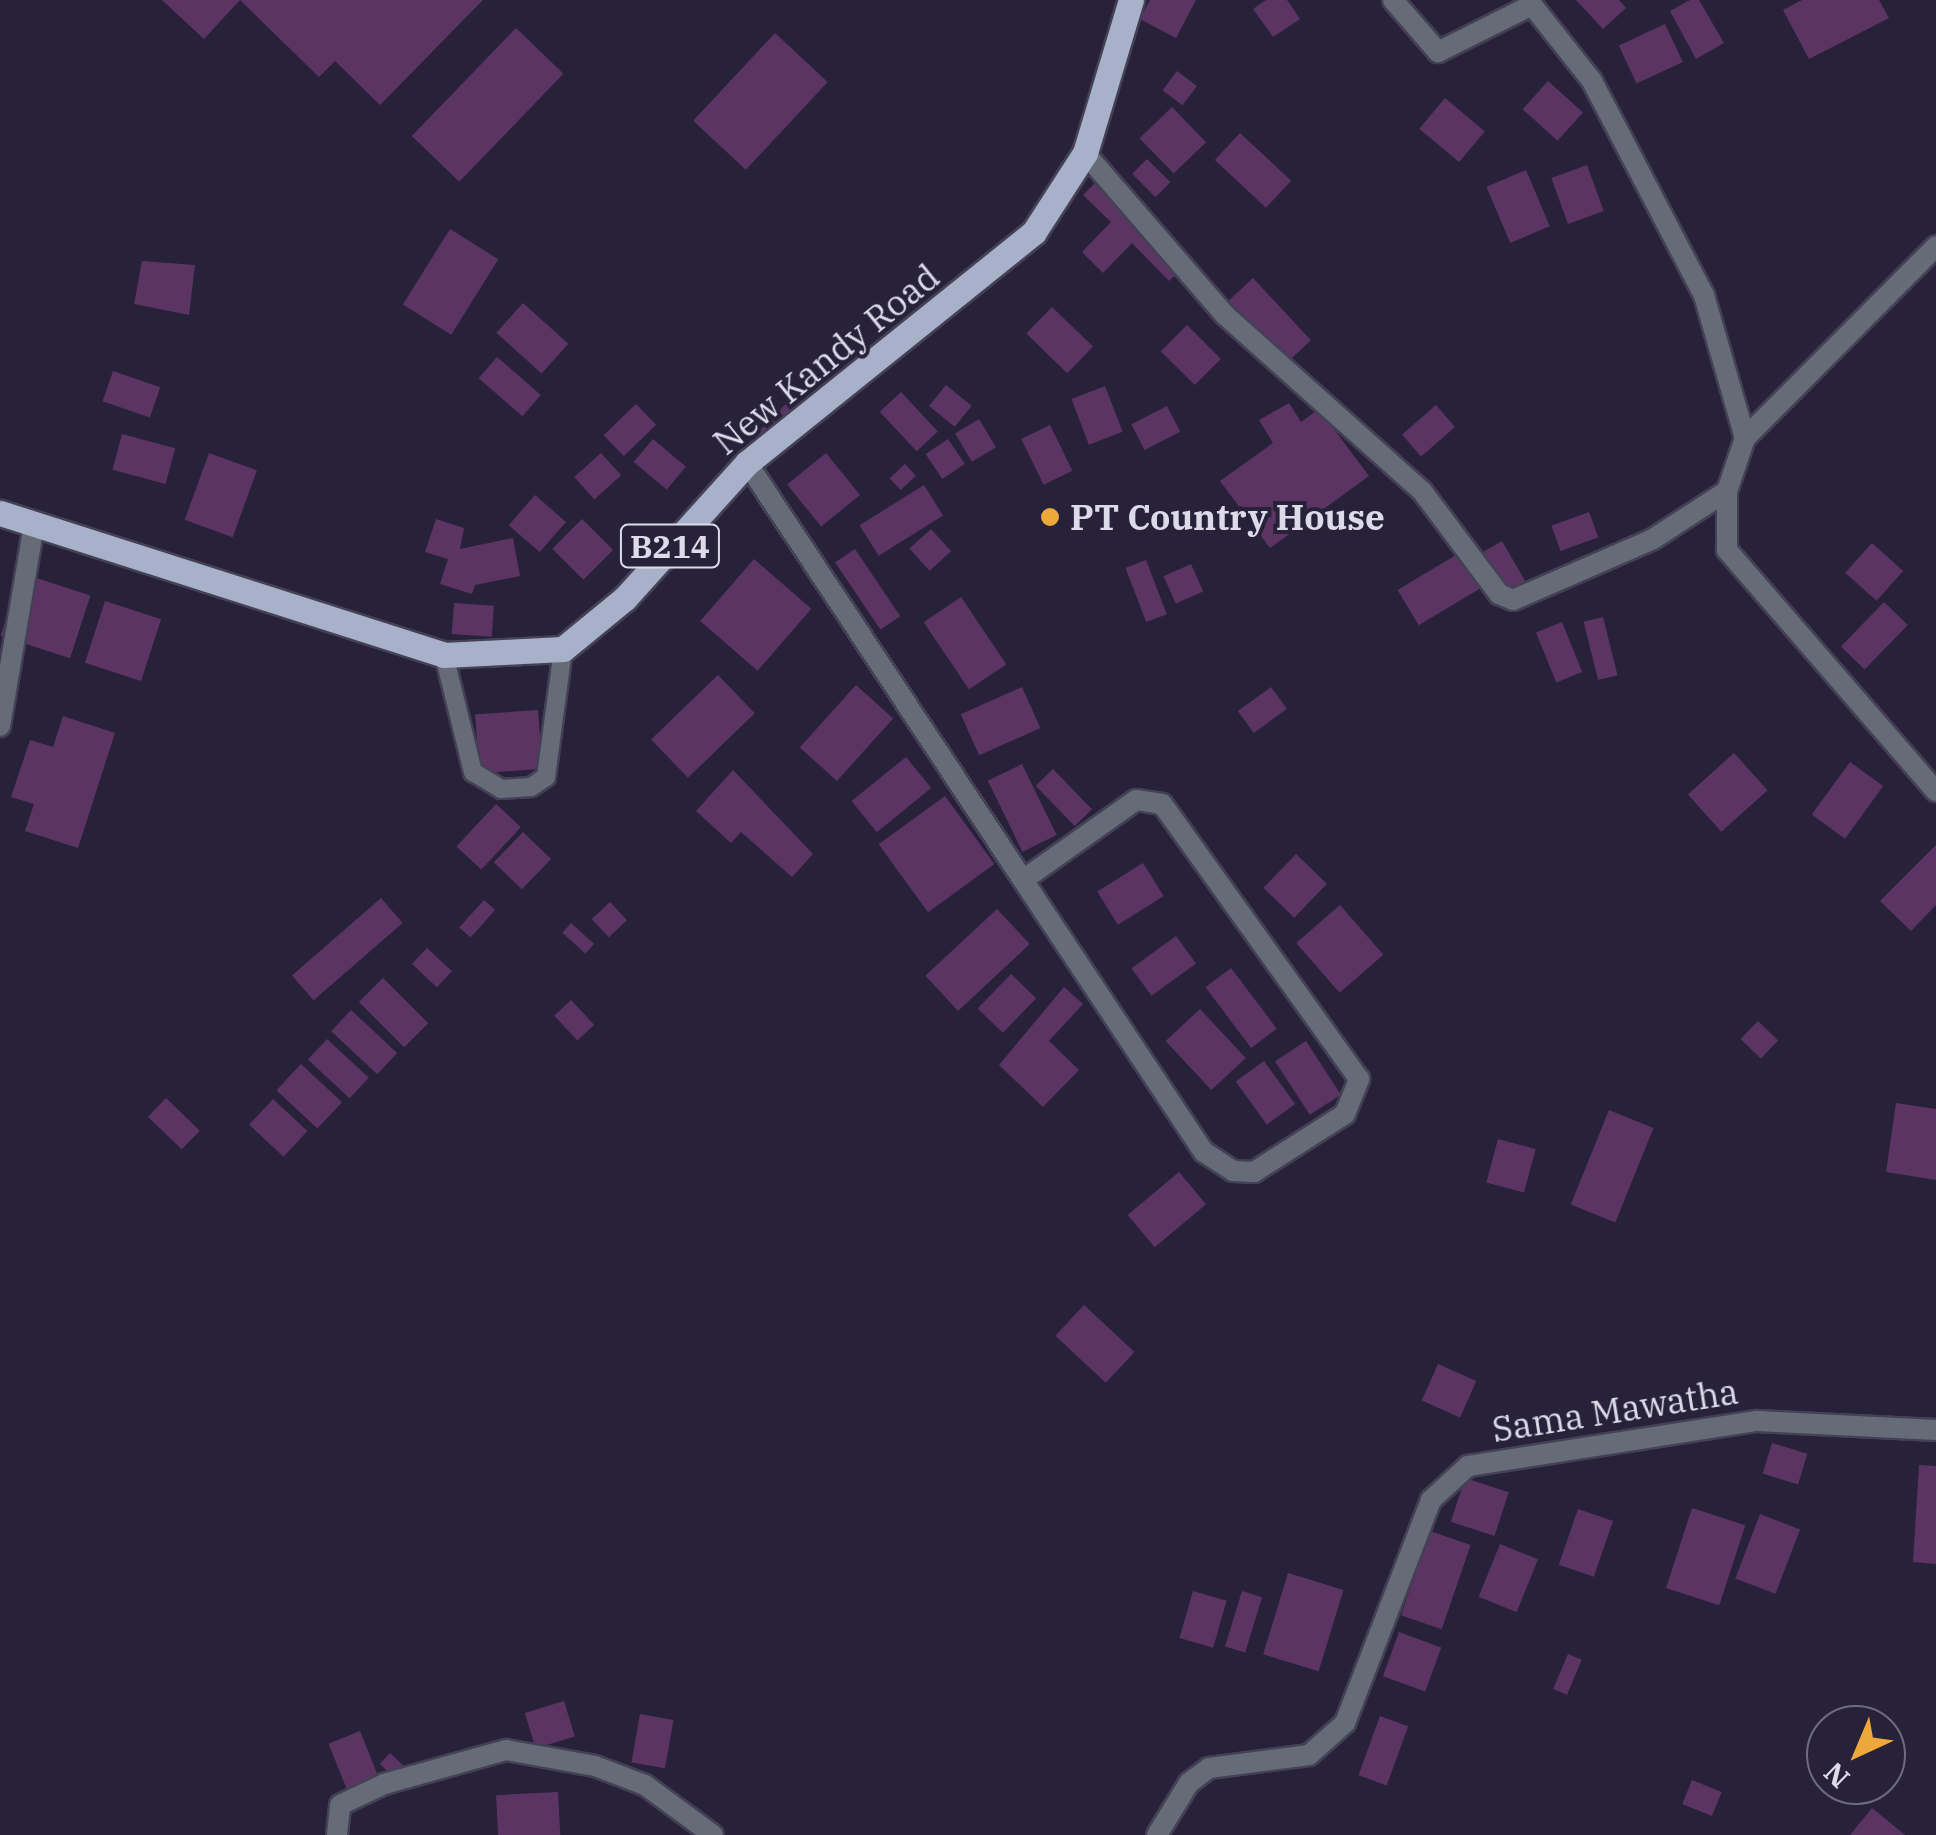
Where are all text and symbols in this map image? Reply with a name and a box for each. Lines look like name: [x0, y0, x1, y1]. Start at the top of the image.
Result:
street label: New Kandy Road: [705, 255, 947, 463]
place label: PT Country House: [1070, 496, 1385, 538]
marker: PT Country House: [1039, 506, 1061, 528]
road number: B214: [618, 519, 722, 573]
street label: Sama Mawatha: [1489, 1370, 1741, 1450]
north arrow: [1806, 1705, 1906, 1805]
text: N: [1815, 1754, 1857, 1797]

